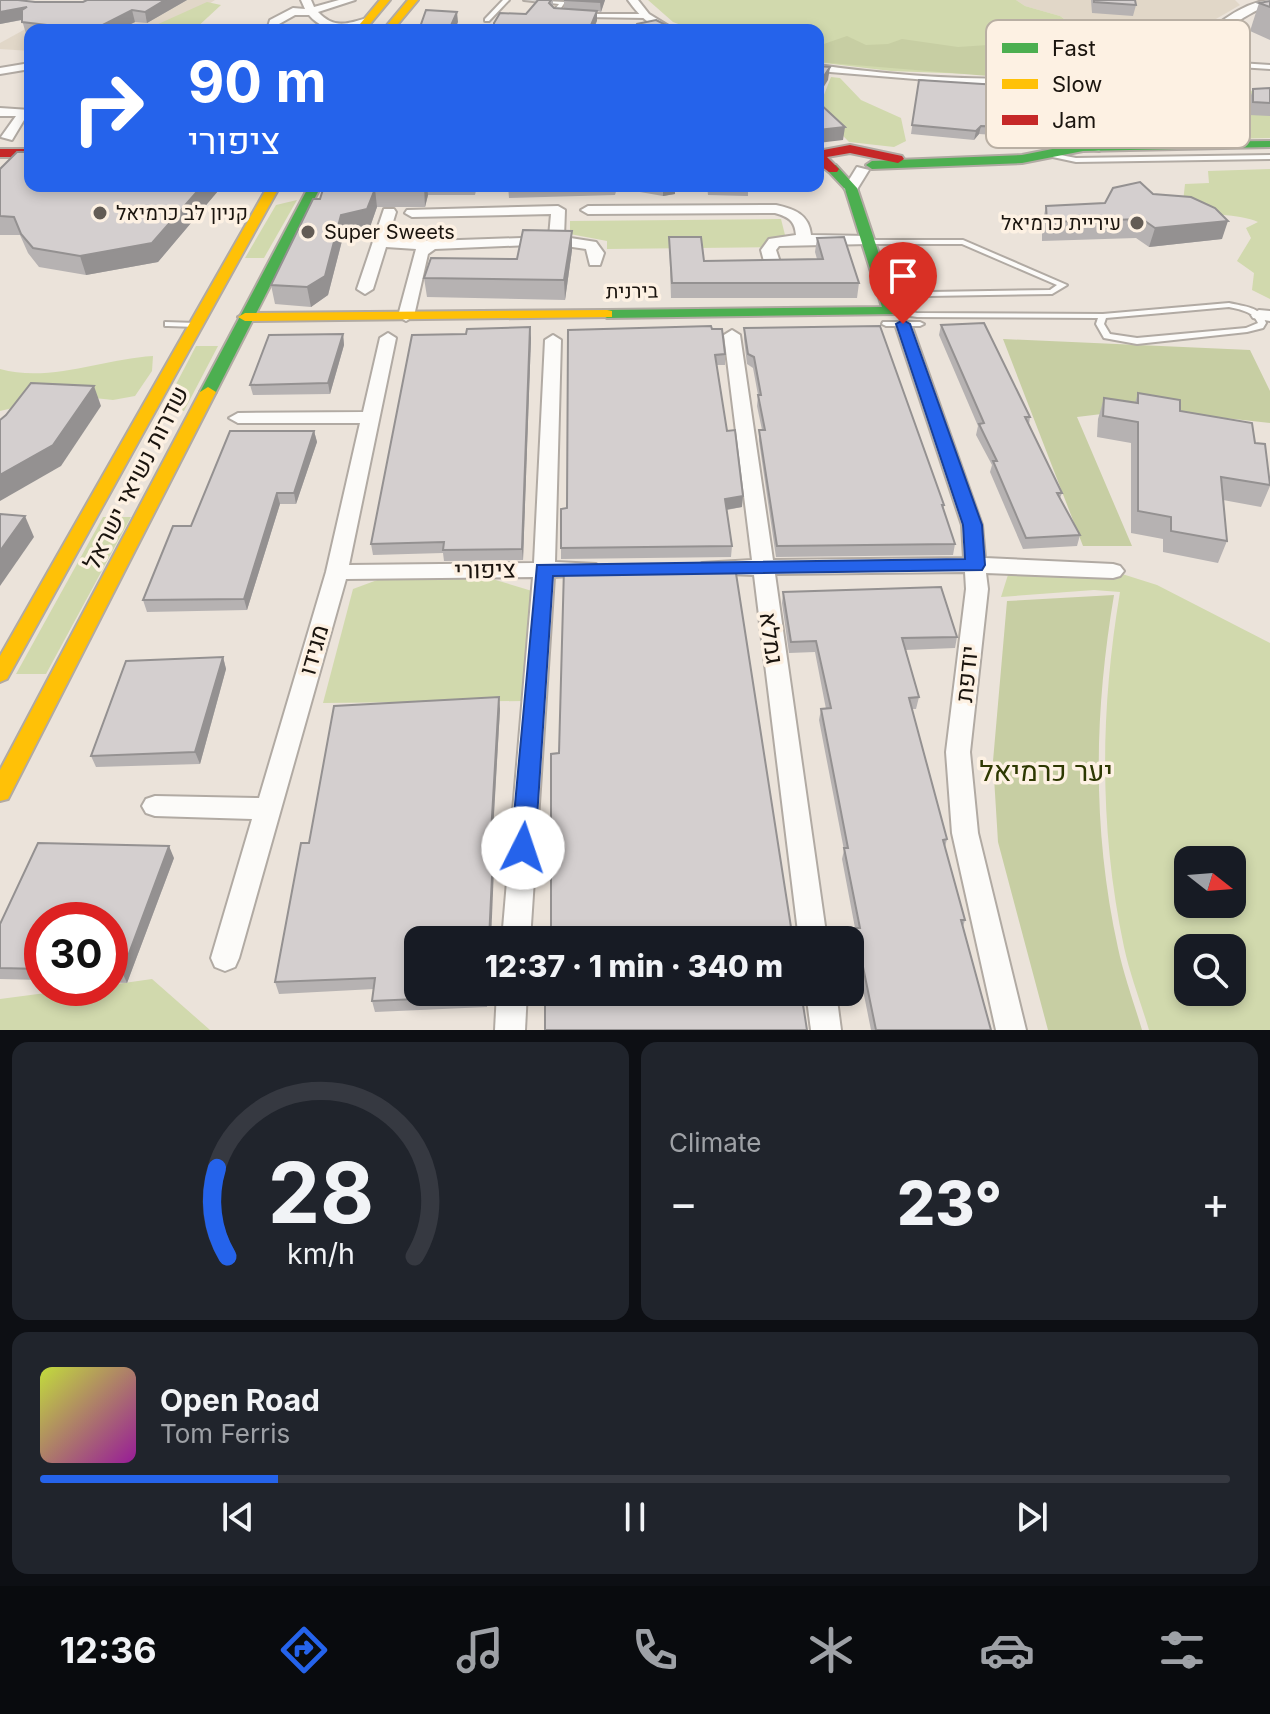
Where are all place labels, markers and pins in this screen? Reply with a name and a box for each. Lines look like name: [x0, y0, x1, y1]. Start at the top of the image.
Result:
place label: קניון לב כרמיאל: [116, 201, 248, 225]
marker: קניון לב כרמיאל: [91, 204, 109, 222]
place label: עיריית כרמיאל: [1001, 211, 1121, 235]
marker: עיריית כרמיאל: [1128, 214, 1146, 232]
place label: Super Sweets: [324, 220, 455, 244]
marker: Super Sweets: [299, 223, 317, 241]
pin: [869, 242, 937, 324]

